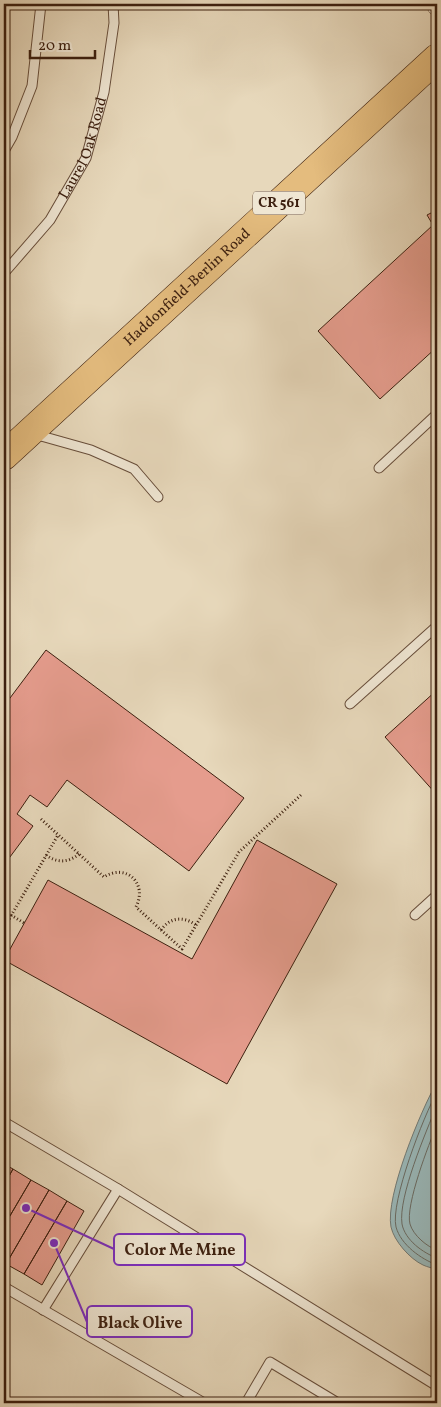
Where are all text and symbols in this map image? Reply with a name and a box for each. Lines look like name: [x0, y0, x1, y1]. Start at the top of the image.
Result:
scale bar: [30, 28, 95, 60]
text: 20 m: [38, 36, 71, 57]
street label: Laurel Oak Road: [54, 95, 113, 203]
road number: CR 561: [253, 192, 305, 214]
street label: Haddonfield-Berlin Road: [119, 224, 255, 351]
callout: Color Me Mine: [114, 1234, 245, 1265]
text: Color Me Mine: [125, 1240, 235, 1262]
callout: Black Olive: [87, 1306, 192, 1337]
text: Black Olive: [98, 1313, 182, 1335]

